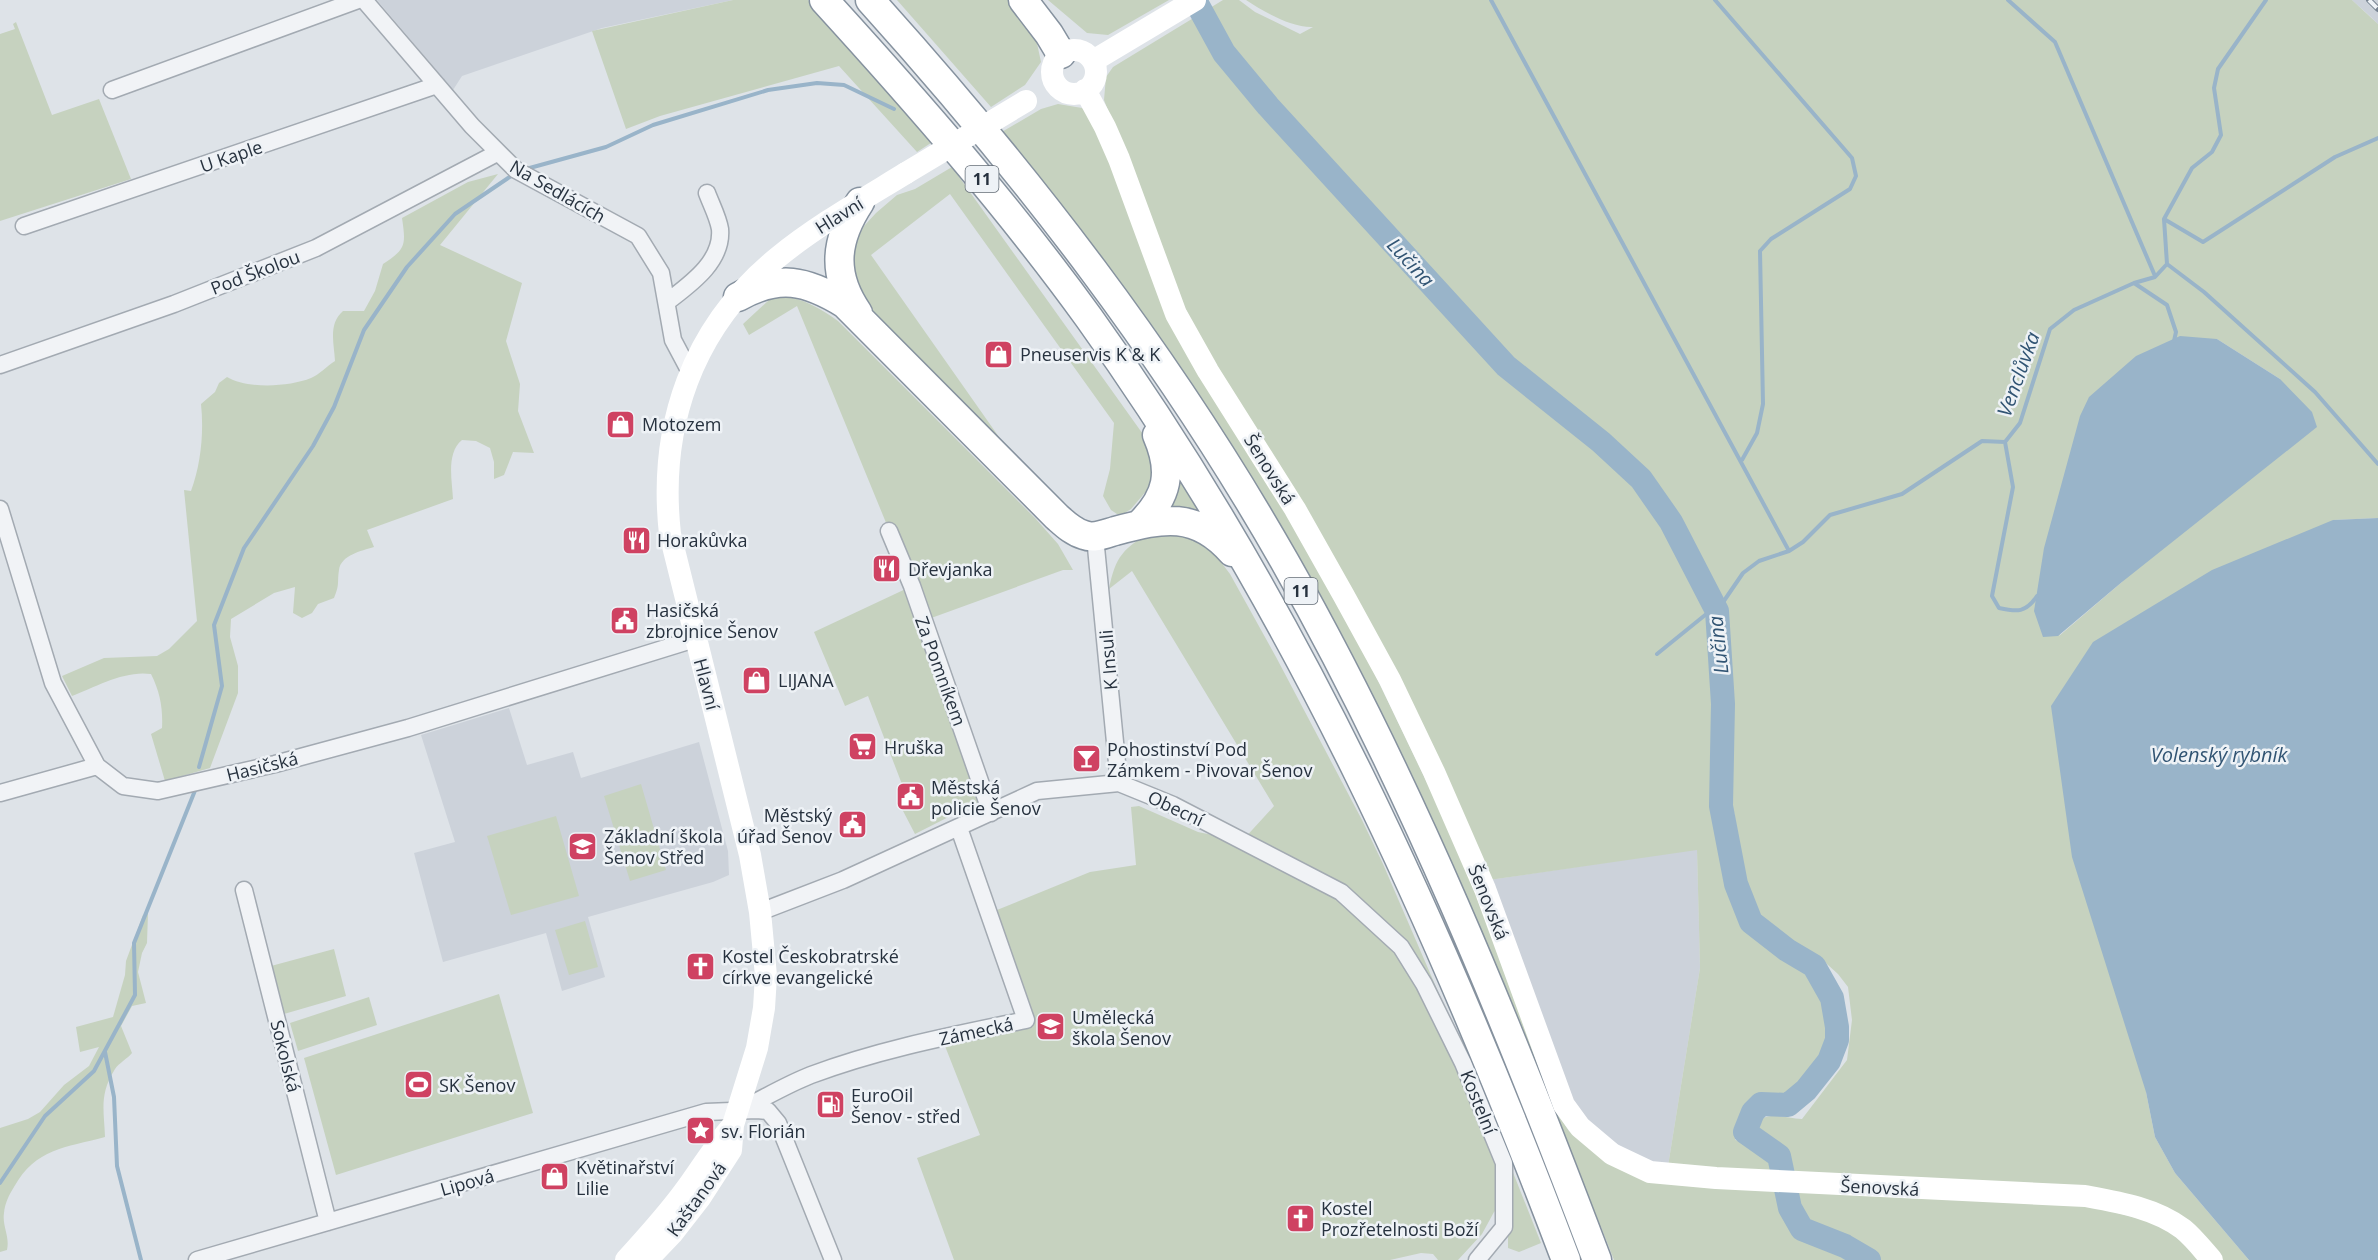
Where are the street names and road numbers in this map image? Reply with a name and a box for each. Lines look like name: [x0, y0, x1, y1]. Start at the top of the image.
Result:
street label: U Kaple: [197, 134, 265, 178]
street label: Na Sedlácích: [506, 154, 610, 228]
road number: 11: [966, 166, 998, 192]
street label: Hlavní: [810, 191, 868, 239]
street label: Pod Školou: [207, 244, 303, 300]
street label: Šenovská: [1239, 429, 1301, 509]
road number: 11: [1284, 578, 1318, 604]
street label: Za Pomníkem: [910, 613, 972, 729]
street label: K Insuli: [1093, 629, 1123, 691]
street label: Hlavní: [689, 656, 725, 713]
street label: Hasičská: [224, 746, 300, 786]
street label: Obecní: [1144, 785, 1208, 832]
street label: Šenovská: [1463, 861, 1515, 943]
street label: Zámecká: [937, 1011, 1015, 1051]
street label: Sokolská: [265, 1017, 307, 1095]
street label: Kostelní: [1455, 1066, 1503, 1138]
street label: Kaštanová: [661, 1157, 731, 1241]
street label: Lipová: [437, 1163, 497, 1201]
street label: Šenovská: [1840, 1173, 1920, 1201]

